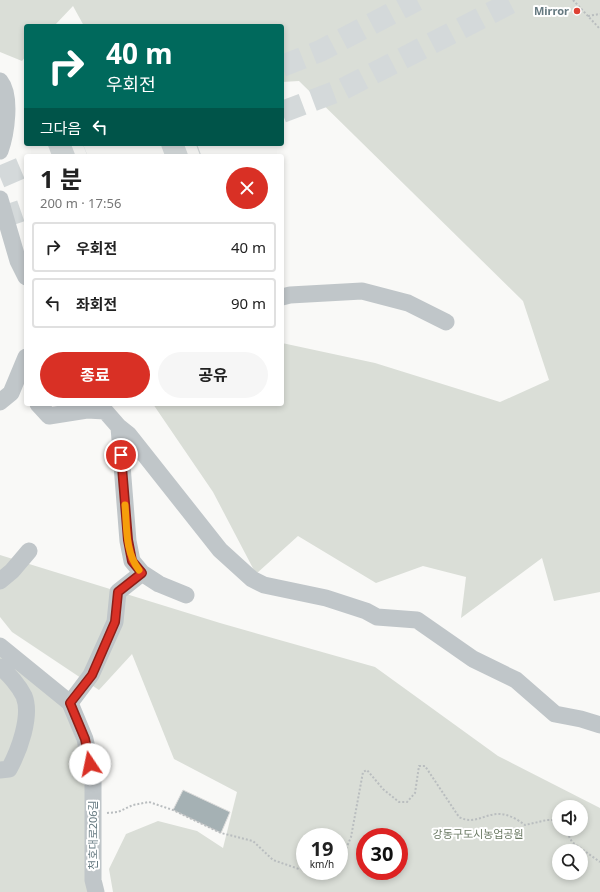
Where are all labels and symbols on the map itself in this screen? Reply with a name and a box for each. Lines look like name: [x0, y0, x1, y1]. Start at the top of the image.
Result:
place label: Mirror: [534, 3, 569, 18]
marker: Mirror: [572, 6, 582, 16]
pin: [104, 438, 138, 472]
position arrow: [69, 743, 111, 785]
street label: 천호대로206길: [85, 800, 100, 870]
park label: 강동구도시농업공원: [432, 826, 524, 841]
speed limit sign: 30: [356, 828, 408, 880]

